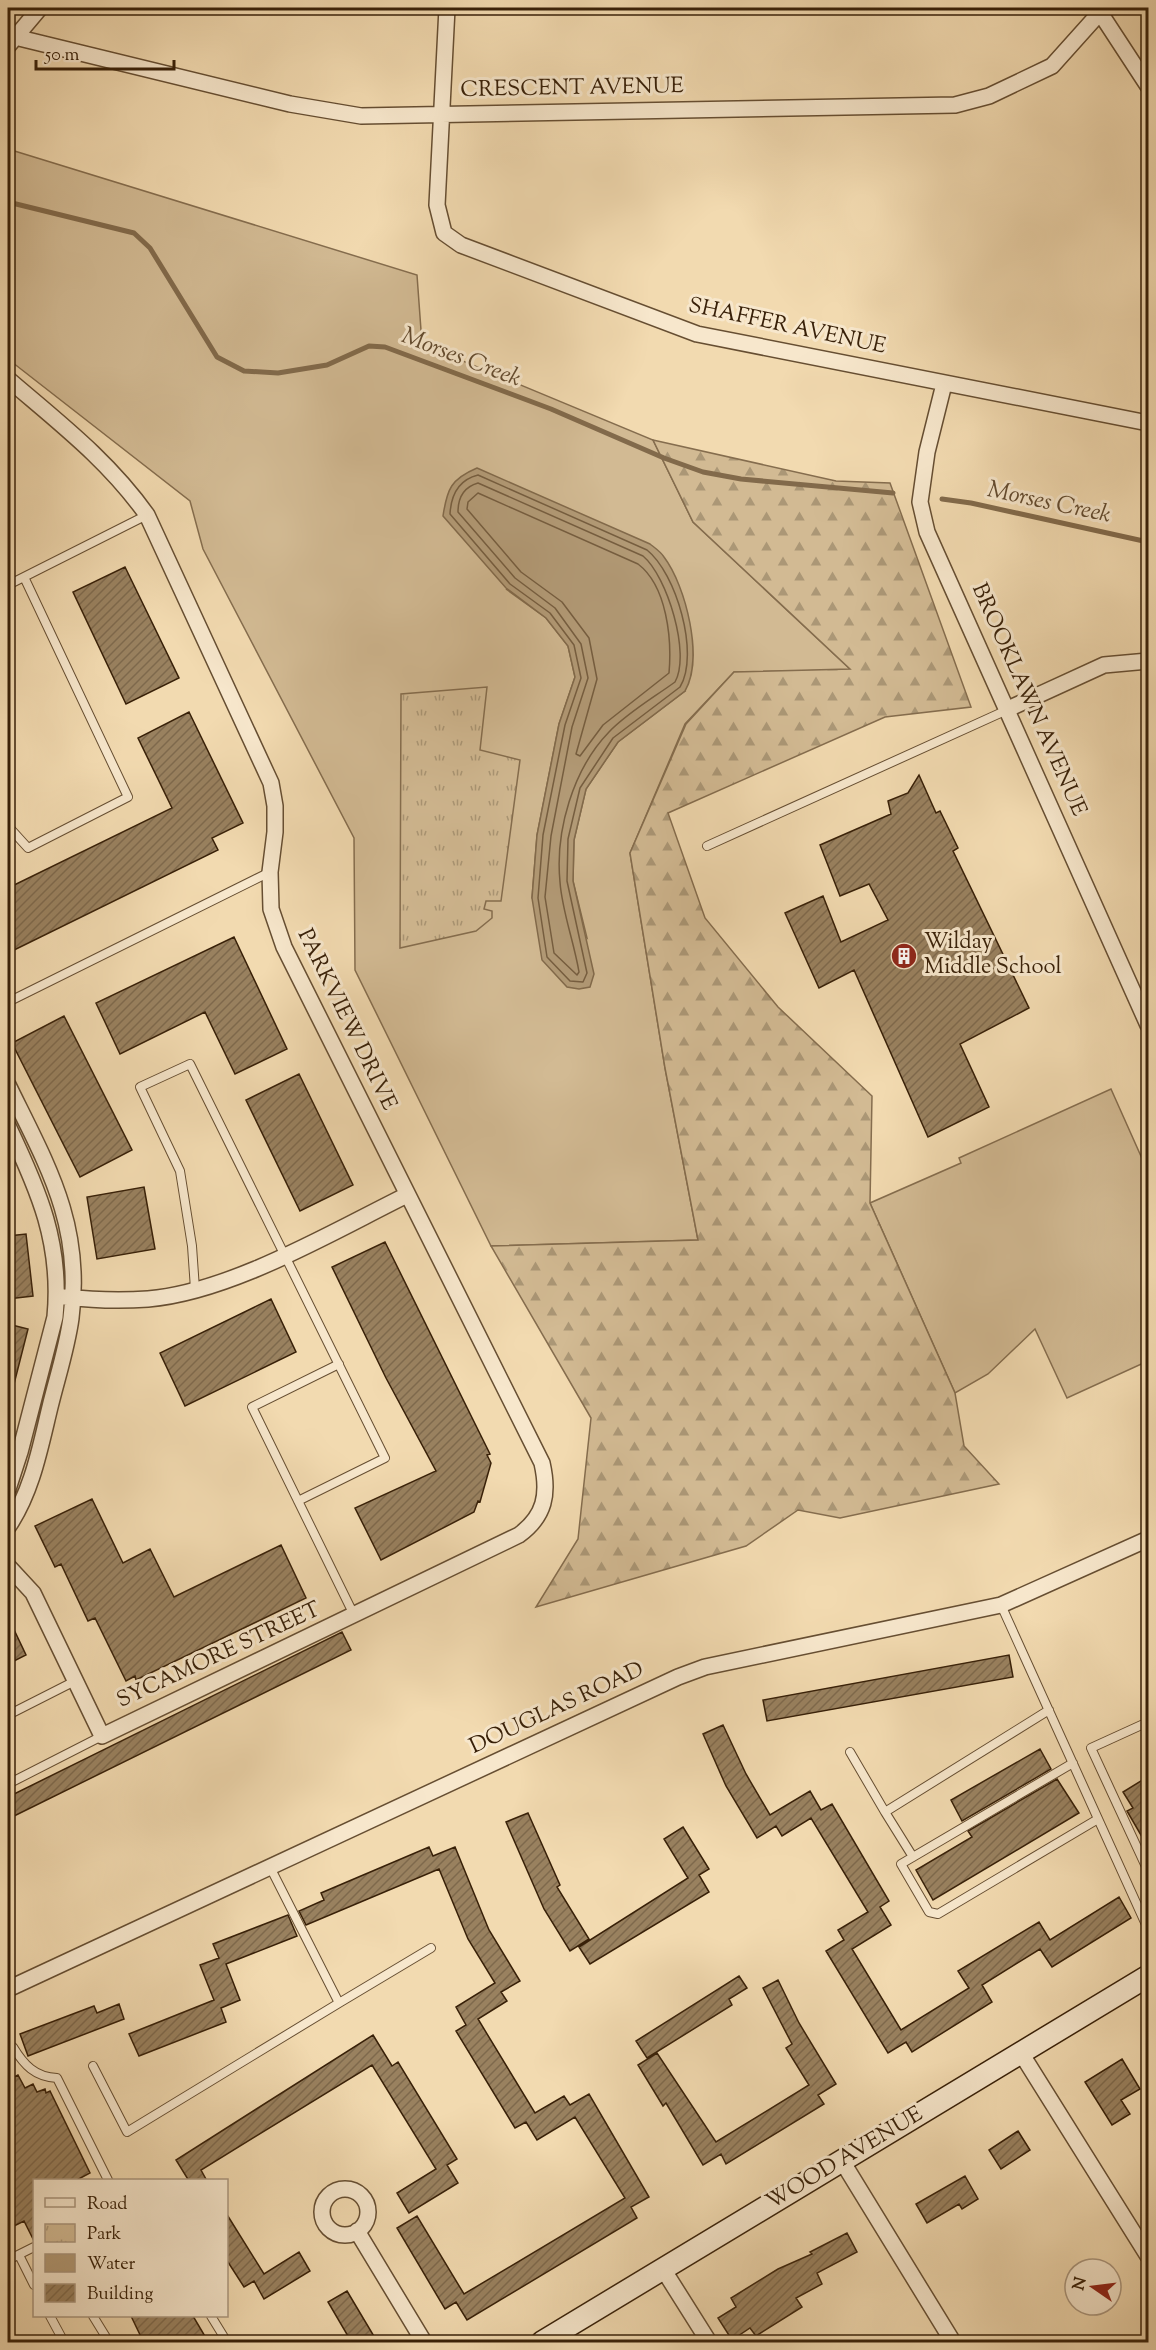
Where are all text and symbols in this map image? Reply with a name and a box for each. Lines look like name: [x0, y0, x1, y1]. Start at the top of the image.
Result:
scale bar: [36, 33, 174, 71]
text: 50 m: [44, 43, 80, 69]
street label: CRESCENT AVENUE: [460, 71, 684, 107]
street label: SHAFFER AVENUE: [685, 290, 889, 364]
water label: Morses Creek: [396, 320, 526, 396]
water label: Morses Creek: [984, 473, 1114, 533]
street label: BROOKLAWN AVENUE: [962, 578, 1094, 822]
street label: PARKVIEW DRIVE: [288, 924, 404, 1116]
place label: Wilday Middle School: [924, 927, 1062, 984]
building icon: Wilday Middle School: [889, 941, 919, 971]
street label: SYCAMORE STREET: [112, 1595, 327, 1717]
street label: DOUGLAS ROAD: [465, 1655, 649, 1763]
street label: WOOD AVENUE: [760, 2099, 930, 2219]
legend: [33, 2179, 228, 2317]
text: Road: [87, 2192, 127, 2218]
text: Park: [87, 2222, 122, 2248]
text: Water: [87, 2252, 136, 2278]
north arrow: [1063, 2257, 1123, 2317]
text: N: [1068, 2275, 1094, 2293]
text: Building: [87, 2282, 153, 2308]

